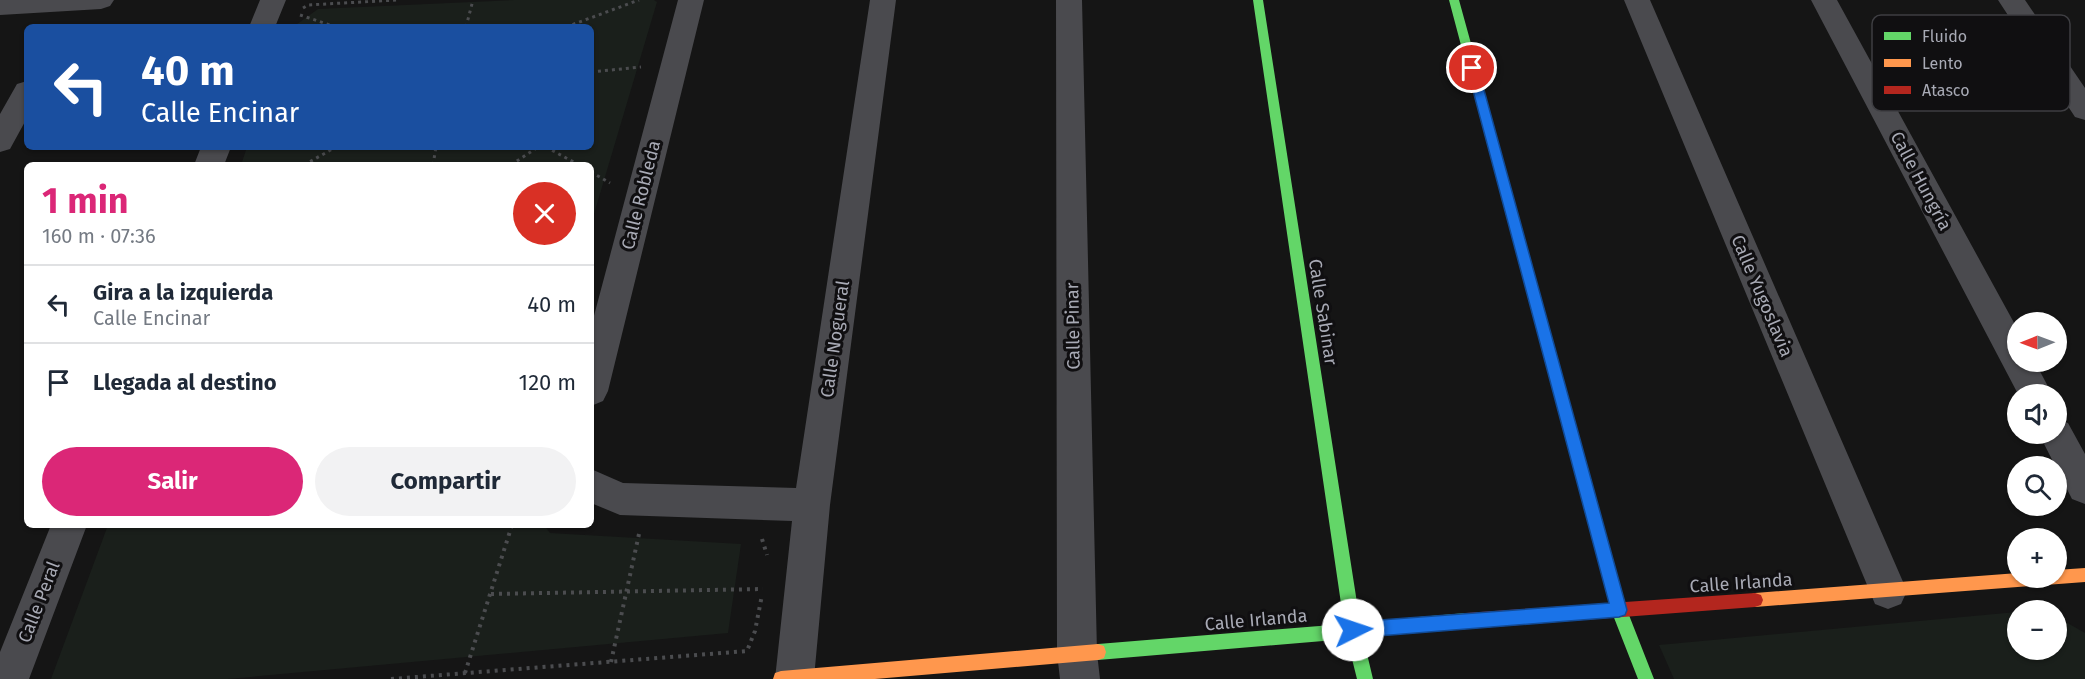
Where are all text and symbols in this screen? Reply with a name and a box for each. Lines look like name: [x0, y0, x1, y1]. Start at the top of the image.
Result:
legend: [1872, 15, 2070, 111]
text: Fluido: [1922, 27, 1967, 46]
pin: [1446, 42, 1497, 93]
text: 40 m: [141, 46, 235, 96]
icon: left: [42, 48, 120, 126]
icon: arrive: [1455, 51, 1488, 84]
text: Lento: [1922, 54, 1963, 73]
text: Atasco: [1922, 81, 1970, 100]
text: Calle Encinar: [141, 97, 299, 129]
street label: Calle Hungría: [1886, 128, 1956, 234]
street label: Calle Robleda: [617, 138, 665, 252]
text: 1 min: [42, 179, 129, 223]
button: close: [513, 182, 576, 245]
text: 160 m · 07:36: [42, 224, 156, 248]
street label: Calle Yugoslavia: [1726, 232, 1798, 360]
street label: Calle Sabinar: [1304, 257, 1342, 367]
text: Gira a la izquierda: [93, 279, 273, 306]
street label: Calle Nogueral: [816, 279, 854, 399]
street label: Calle Pinar: [1061, 282, 1085, 370]
icon: left: [42, 288, 75, 321]
text: 40 m: [527, 291, 576, 318]
text: Calle Encinar: [93, 306, 210, 330]
north arrow: [2007, 312, 2067, 372]
map controls: [2007, 312, 2067, 660]
icon: arrive: [42, 366, 75, 399]
text: Llegada al destino: [93, 369, 277, 396]
text: 120 m: [519, 369, 576, 396]
button: sound: [2007, 384, 2067, 444]
button: Salir: [42, 447, 303, 516]
button: Compartir: [315, 447, 576, 516]
button: search: [2007, 456, 2067, 516]
button: +: [2007, 528, 2067, 588]
street label: Calle Peral: [13, 558, 65, 646]
street label: Calle Irlanda: [1689, 568, 1793, 598]
position arrow: [1321, 598, 1385, 662]
button: −: [2007, 600, 2067, 660]
street label: Calle Irlanda: [1204, 605, 1308, 635]

